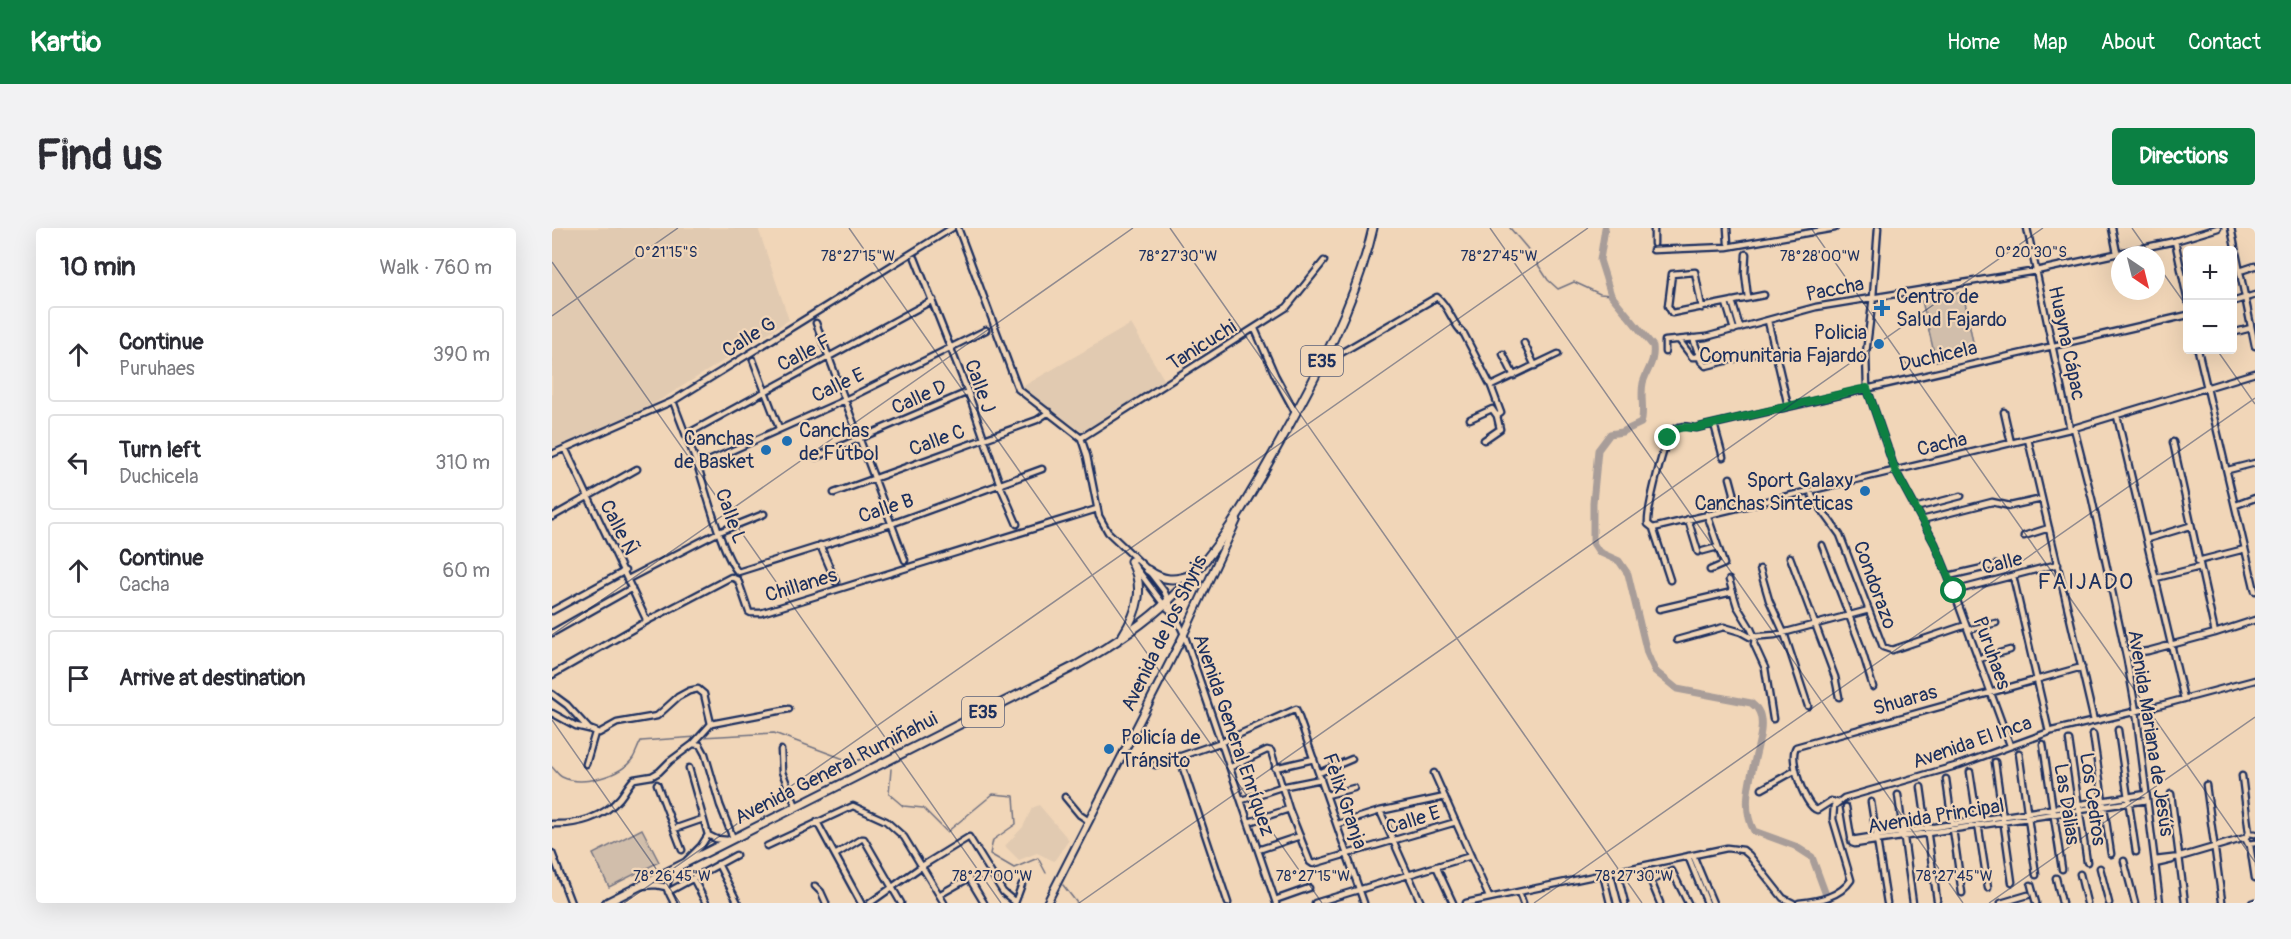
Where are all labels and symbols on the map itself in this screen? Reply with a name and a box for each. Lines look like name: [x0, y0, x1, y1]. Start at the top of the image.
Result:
text: 0°21'15"S: [635, 243, 697, 262]
text: 0°20'30"S: [1995, 243, 2067, 262]
north arrow: [2111, 246, 2165, 300]
text: 78°27'15"W: [821, 247, 895, 266]
text: 78°27'30"W: [1139, 247, 1218, 266]
text: 78°27'45"W: [1460, 247, 1538, 266]
text: 78°28'00"W: [1780, 247, 1860, 266]
street label: Paccha: [1804, 271, 1866, 307]
place label: Centro de Salud Fajardo: [1896, 284, 2007, 332]
street label: Huayna Cápac: [2043, 284, 2091, 402]
marker: Centro de Salud Fajardo: [1873, 299, 1891, 317]
street label: Calle G: [718, 311, 780, 363]
street label: Tanicuchi: [1163, 314, 1241, 376]
place label: Policia Comunitaria Fajardo: [1699, 320, 1867, 368]
street label: Calle F: [773, 329, 835, 377]
street label: Duchicela: [1896, 335, 1980, 377]
marker: Policia Comunitaria Fajardo: [1872, 337, 1886, 351]
road number: E35: [1301, 346, 1343, 376]
street label: Calle J: [959, 356, 1001, 416]
street label: Calle E: [807, 362, 869, 408]
street label: Calle D: [887, 374, 951, 420]
place label: Canchas de Fútbol: [799, 418, 879, 466]
street label: Calle C: [906, 418, 968, 462]
route end: [1654, 424, 1680, 450]
place label: Canchas de Basket: [674, 426, 755, 474]
street label: Cacha: [1915, 426, 1969, 462]
marker: Canchas de Fútbol: [780, 434, 794, 448]
marker: Canchas de Basket: [759, 443, 773, 457]
place label: Sport Galaxy Canchas Sinteticas: [1694, 468, 1853, 516]
marker: Sport Galaxy Canchas Sinteticas: [1858, 484, 1872, 498]
street label: Calle L: [710, 485, 752, 547]
street label: Calle B: [855, 487, 917, 529]
street label: Calle Ñ: [594, 496, 644, 560]
street label: Condorazo: [1848, 538, 1903, 633]
street label: Calle: [1979, 546, 2025, 580]
street label: Avenida de los Shyris: [1115, 551, 1213, 715]
street label: Chillanes: [762, 562, 840, 608]
district label: FAIJADO: [2038, 568, 2134, 596]
route start: [1940, 577, 1966, 603]
street label: Puruhaes: [1967, 613, 2017, 693]
street label: Avenida Mariana de Jesús: [2122, 628, 2180, 838]
street label: Avenida General Enríquez: [1188, 631, 1280, 839]
street label: Shuaras: [1870, 679, 1940, 721]
road number: E35: [962, 697, 1004, 727]
street label: Avenida General Rumiñahui: [730, 706, 942, 830]
street label: Avenida El Inca: [1909, 710, 2035, 774]
place label: Policía de Tránsito: [1121, 725, 1200, 773]
marker: Policía de Tránsito: [1102, 742, 1116, 756]
street label: Fèlix Granja: [1317, 750, 1373, 852]
street label: Los Cedros: [2074, 751, 2112, 847]
street label: Las Dalias: [2048, 761, 2086, 847]
street label: Avenida Principal: [1866, 793, 2006, 839]
street label: Calle E: [1383, 800, 1443, 840]
text: 78°26'45"W: [633, 867, 711, 886]
text: 78°27'00"W: [952, 867, 1033, 886]
text: 78°27'15"W: [1276, 867, 1350, 886]
text: 78°27'30"W: [1595, 867, 1674, 886]
text: 78°27'45"W: [1915, 867, 1993, 886]

